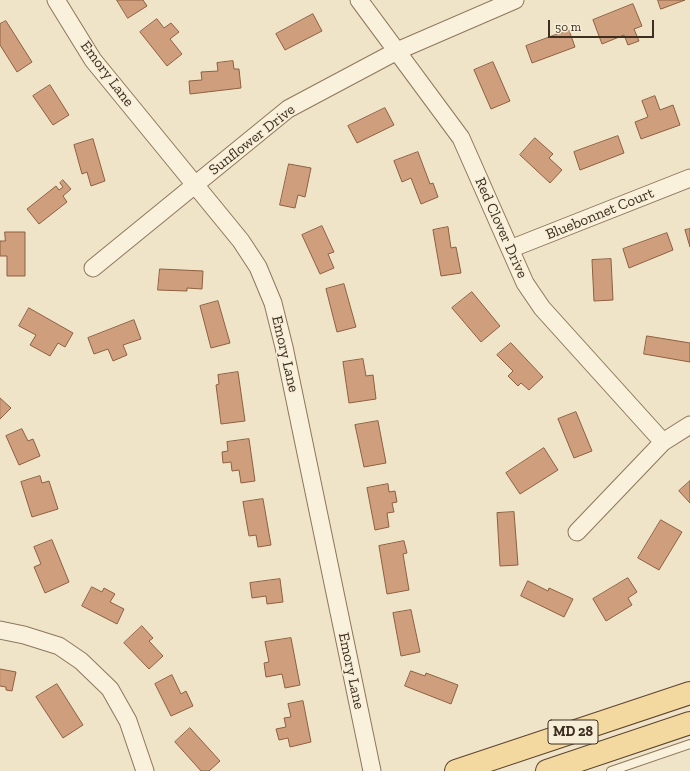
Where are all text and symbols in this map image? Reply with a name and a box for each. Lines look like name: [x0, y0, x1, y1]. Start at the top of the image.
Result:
scale bar: [550, 12, 656, 38]
text: 50 m: [555, 20, 581, 34]
street label: Emory Lane: [76, 37, 138, 111]
street label: Sunflower Drive: [205, 101, 299, 179]
street label: Red Clover Drive: [471, 175, 531, 281]
street label: Bluebonnet Court: [543, 184, 657, 244]
street label: Emory Lane: [267, 314, 303, 394]
street label: Emory Lane: [334, 631, 368, 711]
road number: MD 28: [548, 720, 598, 744]

